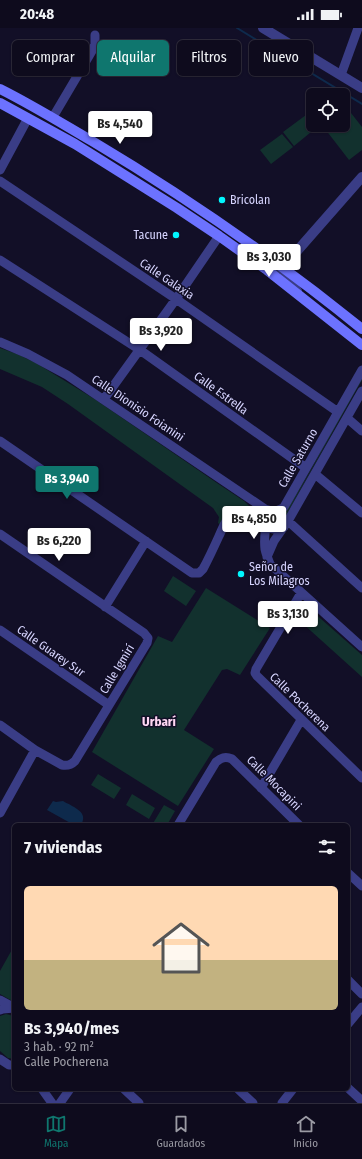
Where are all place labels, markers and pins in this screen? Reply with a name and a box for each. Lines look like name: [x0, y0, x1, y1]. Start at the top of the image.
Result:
pin: Bs 4,540: [79, 111, 161, 145]
place label: Bricolan: [230, 193, 270, 207]
marker: Bricolan: [217, 195, 227, 205]
place label: Tacune: [134, 228, 168, 242]
marker: Tacune: [171, 230, 181, 240]
pin: Bs 3,030: [228, 244, 310, 278]
pin: Bs 3,920: [120, 318, 202, 352]
pin: Bs 3,940: [26, 466, 108, 500]
pin: Bs 4,850: [213, 506, 295, 540]
pin: Bs 6,220: [18, 528, 100, 562]
place label: Señor de Los Milagros: [249, 560, 310, 588]
marker: Señor de Los Milagros: [236, 569, 246, 579]
pin: Bs 3,130: [247, 601, 329, 635]

